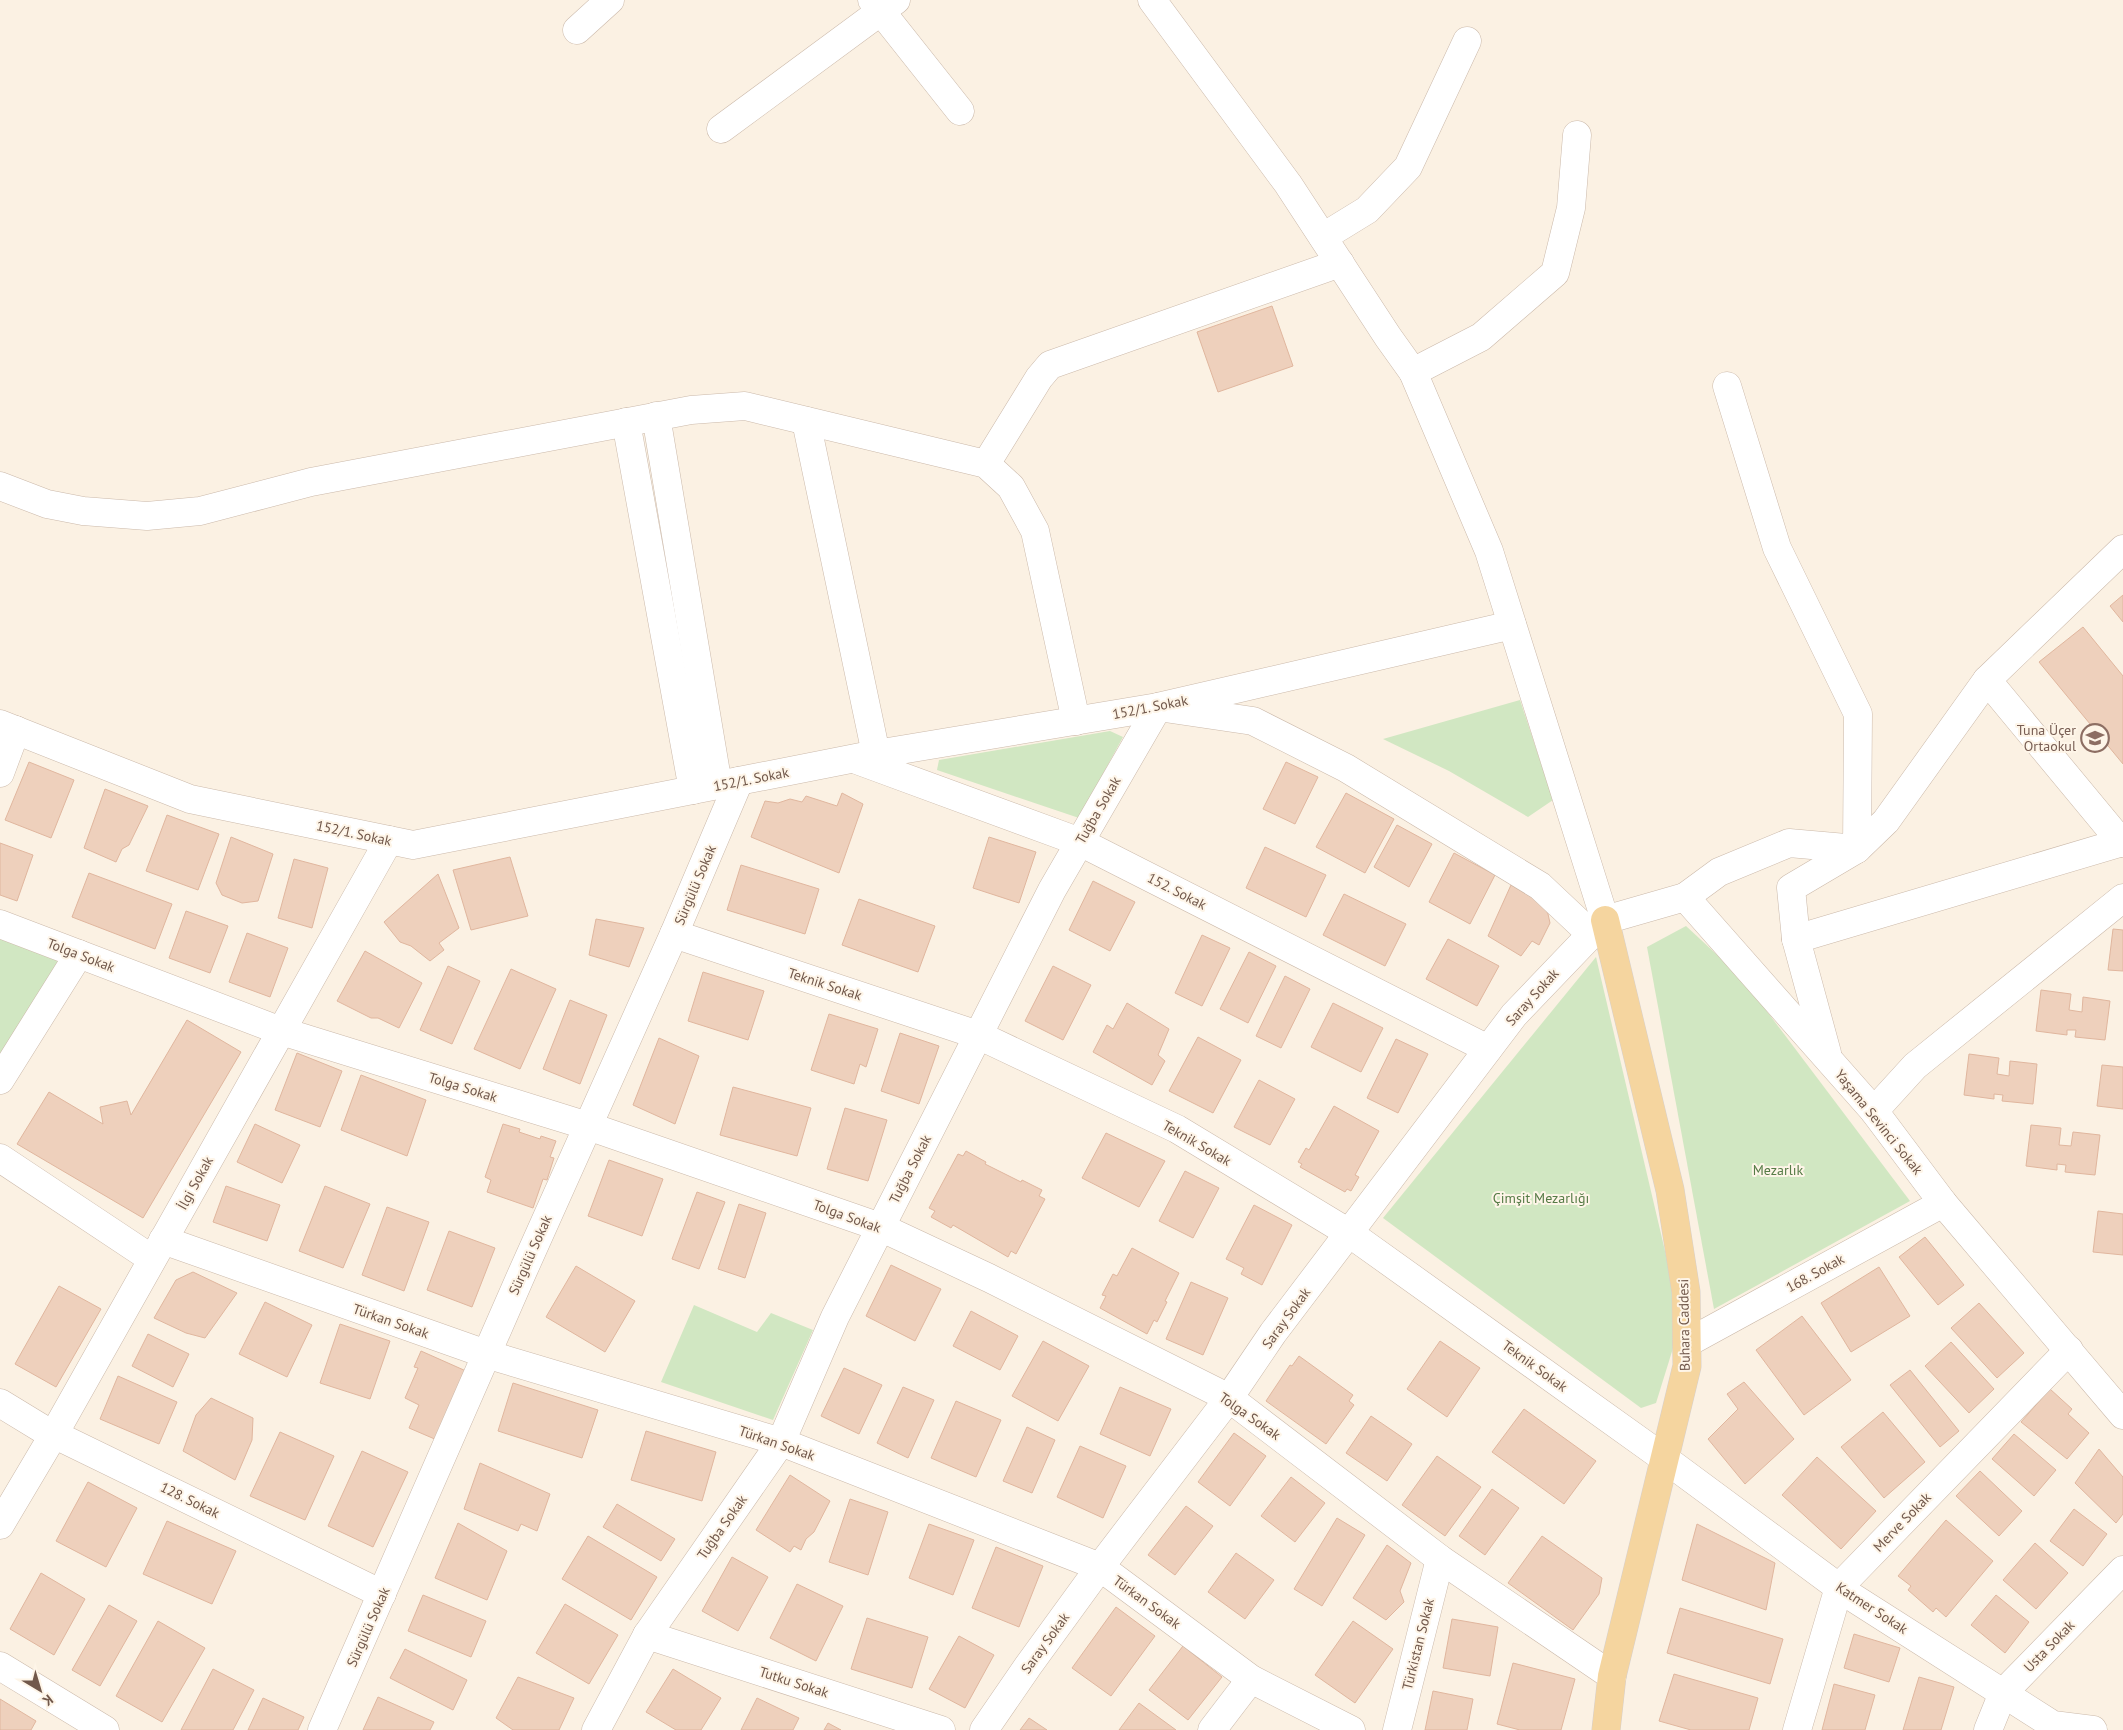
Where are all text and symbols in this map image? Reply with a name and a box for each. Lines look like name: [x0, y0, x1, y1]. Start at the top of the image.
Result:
street label: 152/1. Sokak: [1111, 691, 1190, 723]
place label: Tuna Üçer Ortaokul: [2017, 721, 2076, 755]
school or university icon: Tuna Üçer Ortaokul: [2080, 723, 2110, 753]
street label: 152/1. Sokak: [712, 763, 791, 795]
street label: Tuğba Sokak: [1071, 773, 1125, 847]
street label: 152/1. Sokak: [315, 816, 394, 850]
street label: Sürgülü Sokak: [670, 842, 720, 928]
street label: 152. Sokak: [1144, 868, 1210, 914]
street label: Tolga Sokak: [45, 934, 118, 976]
street label: Teknik Sokak: [786, 964, 864, 1004]
street label: Saray Sokak: [1502, 964, 1563, 1029]
street label: Yaşama Sevinci Sokak: [1831, 1066, 1927, 1178]
street label: Tolga Sokak: [426, 1068, 500, 1106]
street label: Teknik Sokak: [1159, 1116, 1235, 1170]
street label: Tuğba Sokak: [885, 1131, 935, 1206]
street label: İlgi Sokak: [173, 1153, 217, 1213]
park label: Mezarlık: [1753, 1161, 1804, 1179]
park label: Çimşit Mezarlığı: [1493, 1189, 1589, 1207]
street label: Tolga Sokak: [811, 1195, 884, 1237]
street label: Sürgülü Sokak: [504, 1212, 556, 1298]
street label: 168. Sokak: [1783, 1250, 1848, 1296]
street label: Buhara Caddesi: [1674, 1279, 1694, 1371]
street label: Saray Sokak: [1258, 1284, 1314, 1352]
street label: Türkan Sokak: [351, 1300, 432, 1343]
street label: Teknik Sokak: [1499, 1336, 1571, 1396]
street label: Tolga Sokak: [1216, 1388, 1285, 1444]
street label: Türkan Sokak: [737, 1422, 818, 1465]
street label: 128. Sokak: [157, 1478, 223, 1522]
street label: Merve Sokak: [1869, 1488, 1935, 1555]
street label: Tuğba Sokak: [693, 1491, 751, 1563]
street label: Türkan Sokak: [1110, 1571, 1185, 1633]
street label: Katmer Sokak: [1833, 1578, 1912, 1638]
street label: Sürgülü Sokak: [342, 1584, 394, 1670]
street label: Türkistan Sokak: [1398, 1596, 1438, 1692]
street label: Saray Sokak: [1017, 1609, 1073, 1677]
street label: Usta Sokak: [2020, 1616, 2079, 1676]
street label: Tutku Sokak: [757, 1662, 831, 1702]
north arrow: [15, 1665, 65, 1715]
text: K: [39, 1690, 57, 1710]

